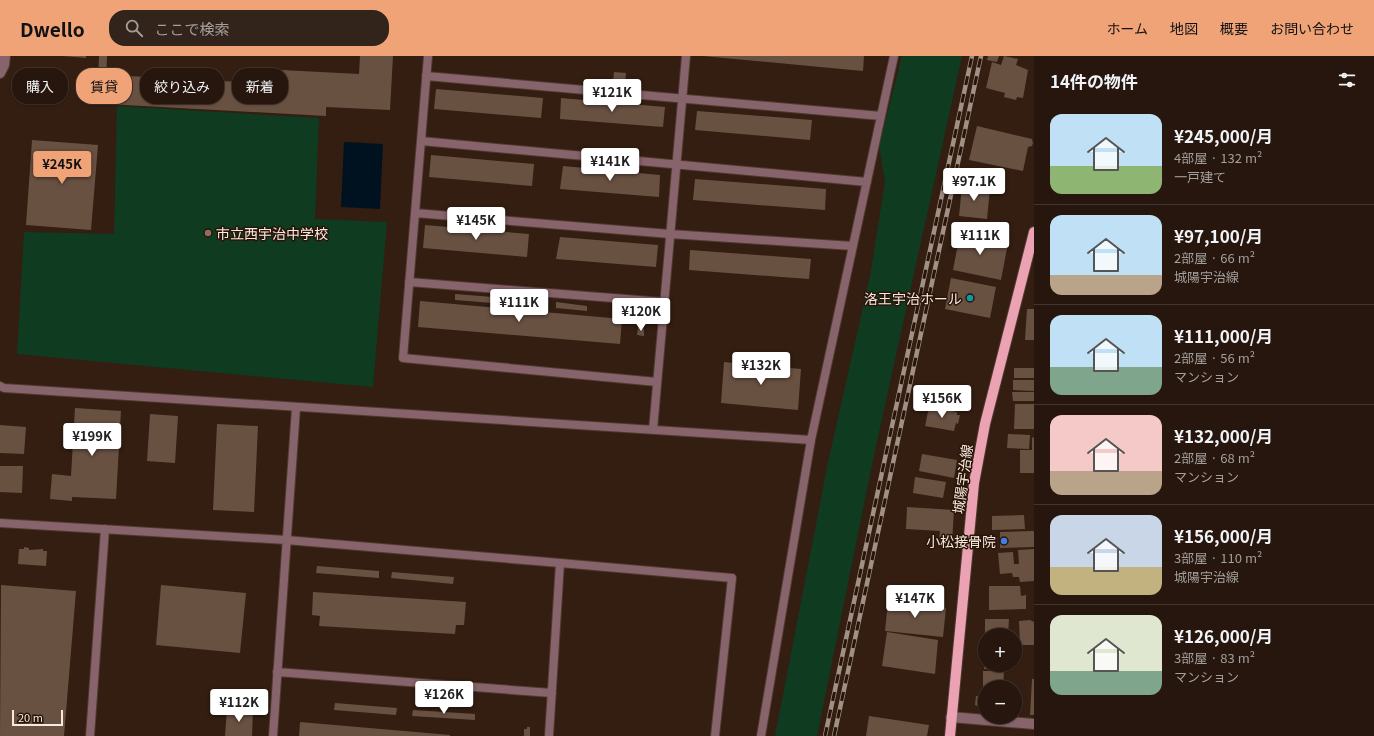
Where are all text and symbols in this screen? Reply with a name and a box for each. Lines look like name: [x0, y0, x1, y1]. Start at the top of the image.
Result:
search box: [109, 10, 389, 46]
text: Dwello: [20, 15, 85, 42]
icon: search: [123, 17, 145, 39]
text: ここで検索: [155, 18, 230, 39]
text: ホーム: [1106, 18, 1148, 38]
text: 地図: [1170, 18, 1198, 38]
text: 概要: [1220, 18, 1248, 38]
text: お問い合わせ: [1270, 18, 1354, 38]
chip: 購入: [12, 68, 68, 104]
chip: 賃貸: [76, 68, 132, 104]
chip: 絞り込み: [140, 68, 224, 104]
chip: 新着: [232, 68, 288, 104]
text: 14件の物件: [1050, 68, 1138, 93]
icon: filters: [1336, 69, 1358, 91]
pin: ¥121K: [584, 79, 640, 113]
text: ¥121K: [592, 82, 632, 101]
text: ¥245,000/月: [1174, 123, 1273, 148]
icon: home: [1082, 130, 1130, 178]
pin: ¥141K: [582, 148, 638, 182]
text: 4部屋 · 132 m²: [1174, 148, 1262, 167]
pin: ¥245K: [34, 151, 90, 185]
text: ¥141K: [590, 151, 630, 170]
text: ¥245K: [42, 154, 82, 173]
text: 一戸建て: [1174, 167, 1226, 186]
pin: ¥97.1K: [941, 168, 1007, 202]
text: ¥97.1K: [952, 171, 996, 190]
pin: ¥145K: [448, 207, 504, 241]
text: ¥145K: [456, 210, 496, 229]
pin: ¥111K: [952, 222, 1008, 256]
place label: 市立西宇治中学校: [216, 223, 328, 243]
text: ¥97,100/月: [1174, 223, 1263, 248]
text: ¥111K: [960, 225, 1000, 244]
marker: 市立西宇治中学校: [203, 228, 213, 238]
icon: home: [1082, 231, 1130, 279]
text: 2部屋 · 66 m²: [1174, 248, 1255, 267]
text: 城陽宇治線: [1174, 267, 1239, 286]
place label: 洛王宇治ホール: [864, 288, 962, 308]
pin: ¥111K: [491, 289, 547, 323]
text: ¥111K: [499, 292, 539, 311]
marker: 洛王宇治ホール: [965, 293, 975, 303]
pin: ¥120K: [613, 298, 669, 332]
text: ¥120K: [621, 301, 661, 320]
text: ¥111,000/月: [1174, 323, 1273, 348]
icon: home: [1082, 331, 1130, 379]
text: 2部屋 · 56 m²: [1174, 348, 1255, 367]
pin: ¥132K: [733, 352, 789, 386]
text: ¥132K: [741, 355, 781, 374]
text: マンション: [1174, 367, 1239, 386]
pin: ¥156K: [914, 385, 970, 419]
text: ¥156K: [922, 388, 962, 407]
pin: ¥199K: [64, 423, 120, 457]
text: ¥132,000/月: [1174, 423, 1273, 448]
text: ¥199K: [72, 426, 112, 445]
icon: home: [1082, 431, 1130, 479]
street label: 城陽宇治線: [947, 443, 977, 515]
text: 2部屋 · 68 m²: [1174, 448, 1255, 467]
text: マンション: [1174, 467, 1239, 486]
text: ¥156,000/月: [1174, 523, 1273, 548]
place label: 小松接骨院: [926, 531, 996, 551]
icon: home: [1082, 531, 1130, 579]
marker: 小松接骨院: [999, 536, 1009, 546]
text: 3部屋 · 110 m²: [1174, 548, 1262, 567]
text: 城陽宇治線: [1174, 567, 1239, 586]
pin: ¥147K: [887, 585, 943, 619]
text: ¥147K: [895, 588, 935, 607]
text: ¥126,000/月: [1174, 623, 1273, 648]
map controls: [978, 628, 1022, 724]
button: +: [978, 628, 1022, 672]
icon: home: [1082, 631, 1130, 679]
text: 3部屋 · 83 m²: [1174, 648, 1255, 667]
text: マンション: [1174, 667, 1239, 686]
button: −: [978, 680, 1022, 724]
pin: ¥126K: [416, 681, 472, 715]
text: ¥126K: [424, 684, 464, 703]
pin: ¥112K: [211, 689, 267, 723]
text: ¥112K: [219, 692, 259, 711]
scale bar: [12, 708, 63, 727]
text: 20 m: [18, 709, 43, 725]

